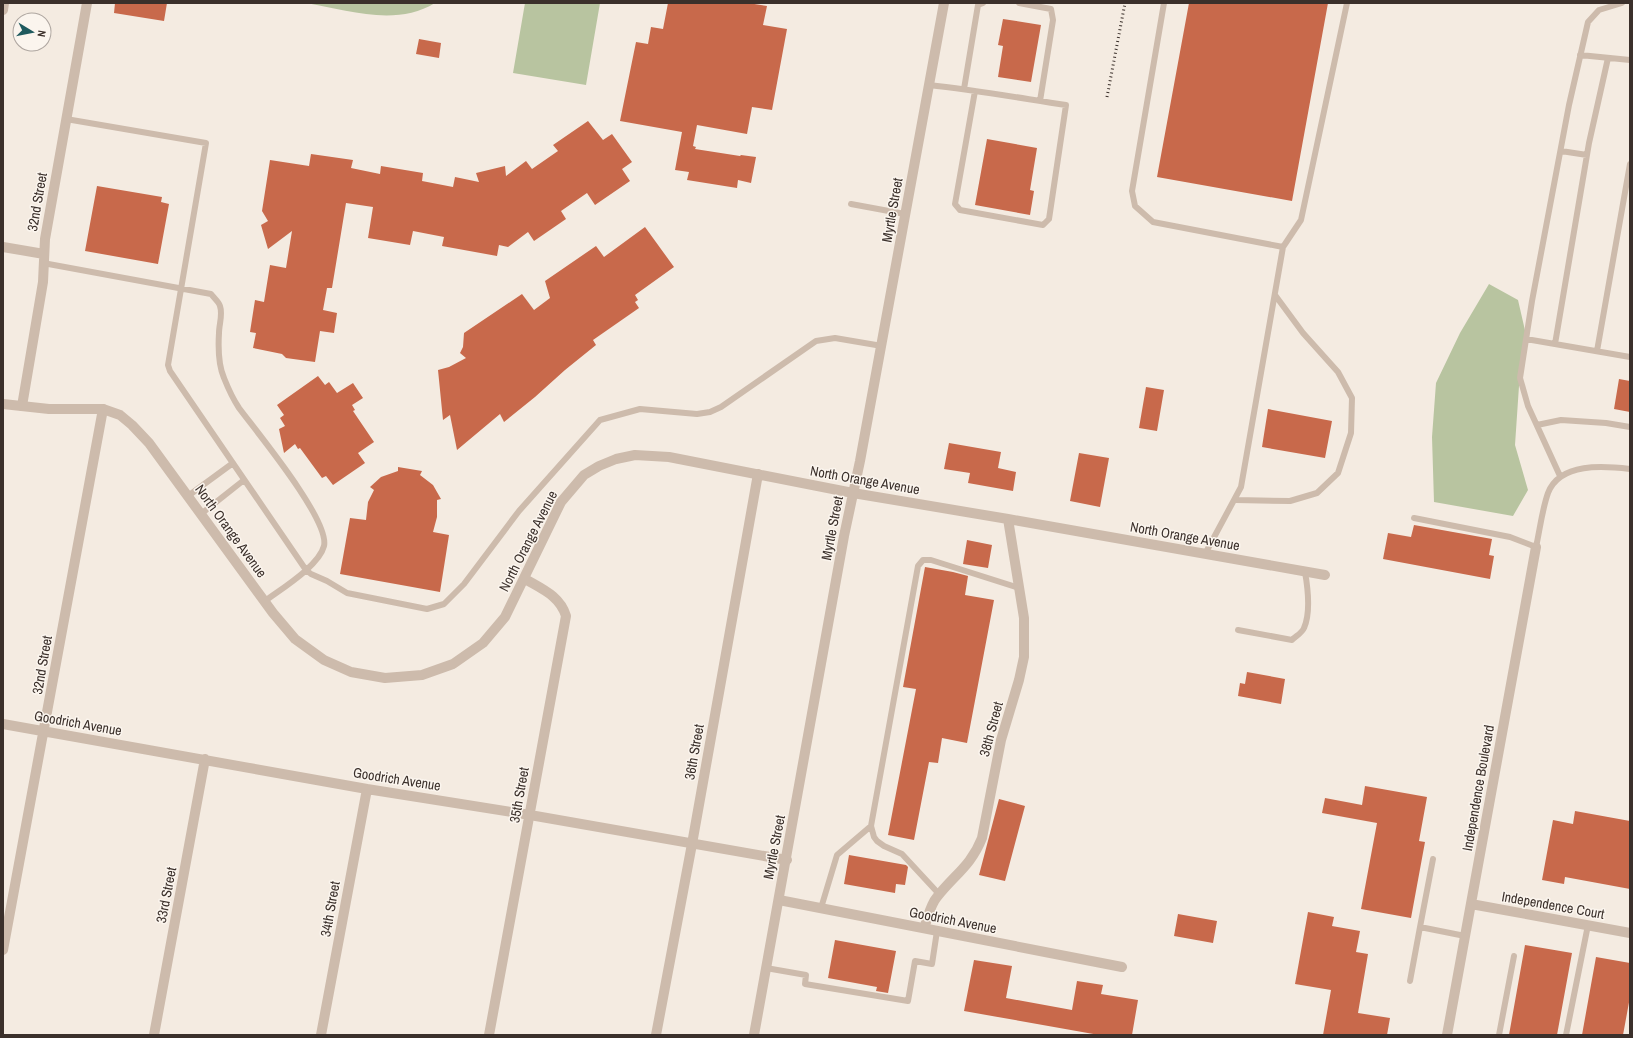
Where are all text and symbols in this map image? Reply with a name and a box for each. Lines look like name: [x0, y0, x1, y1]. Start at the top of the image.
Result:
north arrow: [12, 12, 52, 52]
text: N: [34, 29, 49, 38]
street label: 32nd Street: [23, 171, 51, 233]
street label: Myrtle Street: [877, 176, 907, 244]
street label: North Orange Avenue: [809, 462, 921, 498]
street label: North Orange Avenue: [191, 481, 271, 581]
street label: North Orange Avenue: [495, 488, 561, 594]
street label: Myrtle Street: [817, 494, 847, 562]
street label: North Orange Avenue: [1129, 518, 1241, 554]
street label: 32nd Street: [28, 634, 56, 696]
street label: 38th Street: [975, 700, 1007, 758]
street label: Goodrich Avenue: [33, 706, 123, 740]
street label: 36th Street: [680, 723, 708, 781]
street label: Independence Boulevard: [1458, 724, 1498, 852]
street label: Goodrich Avenue: [352, 763, 442, 795]
street label: 35th Street: [505, 766, 533, 824]
street label: Myrtle Street: [759, 813, 789, 881]
street label: 33rd Street: [152, 865, 180, 925]
street label: 34th Street: [316, 880, 344, 938]
street label: Independence Court: [1500, 887, 1606, 923]
street label: Goodrich Avenue: [908, 903, 998, 937]

